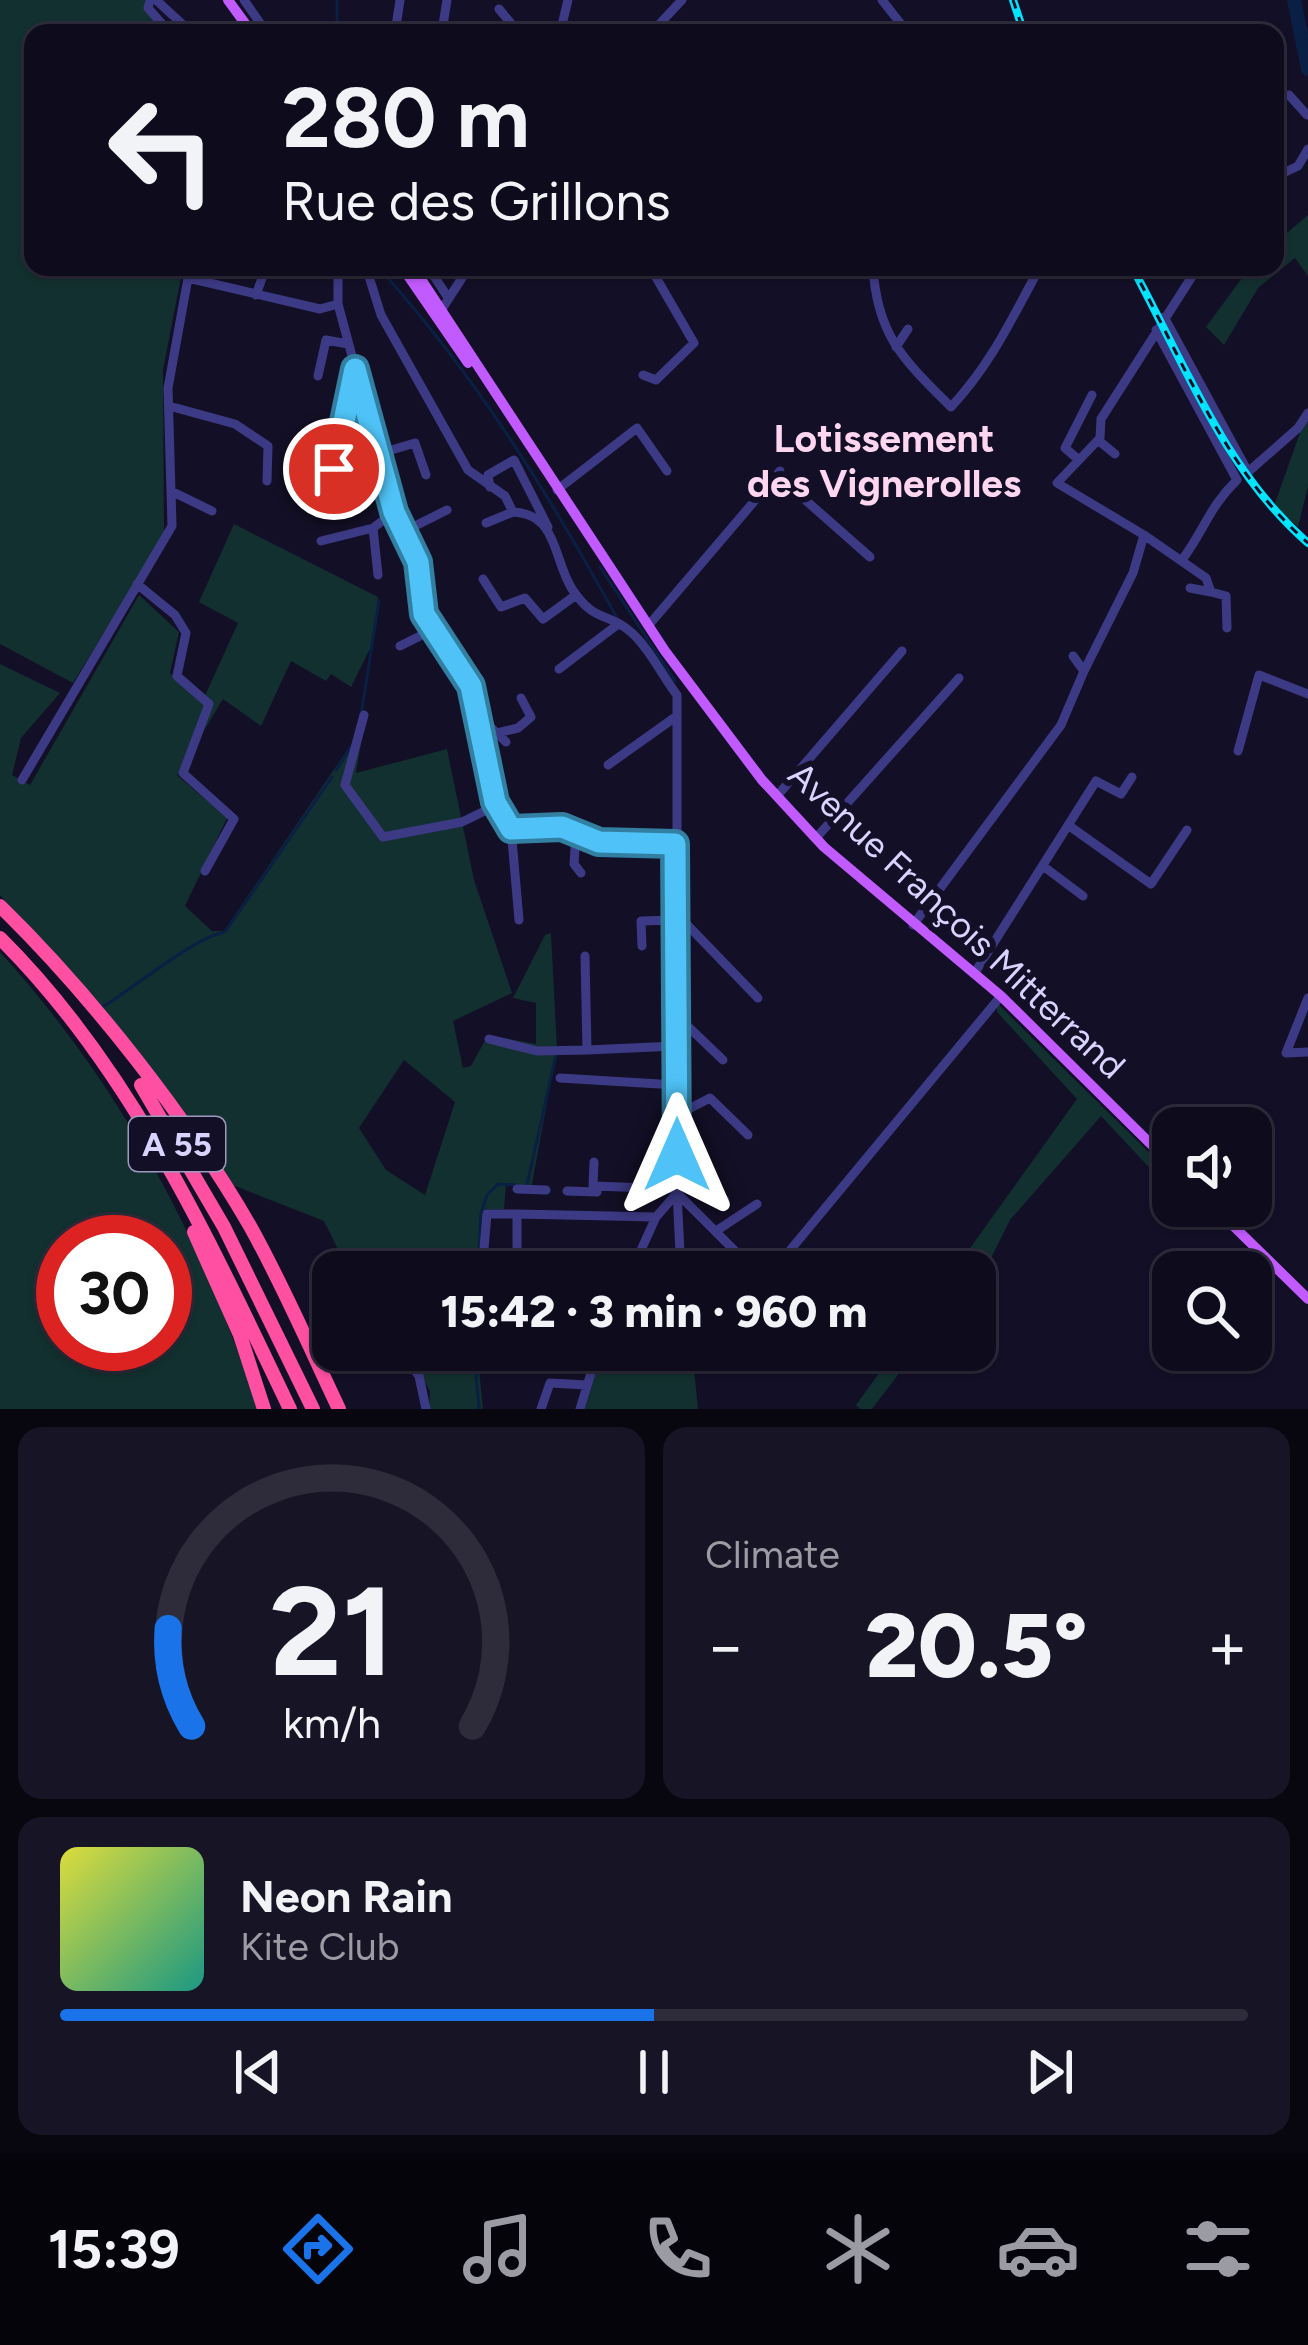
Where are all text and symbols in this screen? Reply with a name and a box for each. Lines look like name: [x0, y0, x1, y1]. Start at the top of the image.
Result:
text: 280 m: [282, 67, 530, 168]
icon: left: [84, 72, 240, 228]
text: Rue des Grillons: [282, 169, 671, 234]
district label: Lotissement des Vignerolles: [747, 415, 1021, 507]
pin: [283, 418, 385, 520]
icon: arrive: [301, 436, 367, 502]
street label: Avenue François Mitterrand: [780, 753, 1134, 1087]
position arrow: [614, 1092, 740, 1218]
map controls: [1152, 1107, 1272, 1371]
button: sound: [1152, 1107, 1272, 1227]
road number: A 55: [129, 1117, 225, 1171]
speed limit sign: 30: [36, 1215, 192, 1371]
button: search: [1152, 1251, 1272, 1371]
text: 15:42 · 3 min · 960 m: [441, 1284, 867, 1338]
text: Climate: [705, 1531, 840, 1578]
text: 21: [269, 1556, 394, 1706]
text: 20.5°: [865, 1591, 1088, 1700]
text: −: [705, 1606, 746, 1686]
text: +: [1207, 1606, 1248, 1686]
text: km/h: [283, 1697, 380, 1749]
text: Neon Rain: [240, 1869, 453, 1923]
text: Kite Club: [240, 1923, 400, 1970]
icon: previous: [225, 2039, 291, 2105]
icon: pause: [621, 2039, 687, 2105]
icon: next: [1017, 2039, 1083, 2105]
icon: directions: [276, 2207, 360, 2291]
icon: music: [456, 2207, 540, 2291]
icon: phone: [636, 2207, 720, 2291]
icon: climate: [816, 2207, 900, 2291]
icon: car: [996, 2207, 1080, 2291]
icon: filters: [1176, 2207, 1260, 2291]
text: 15:39: [48, 2217, 180, 2282]

